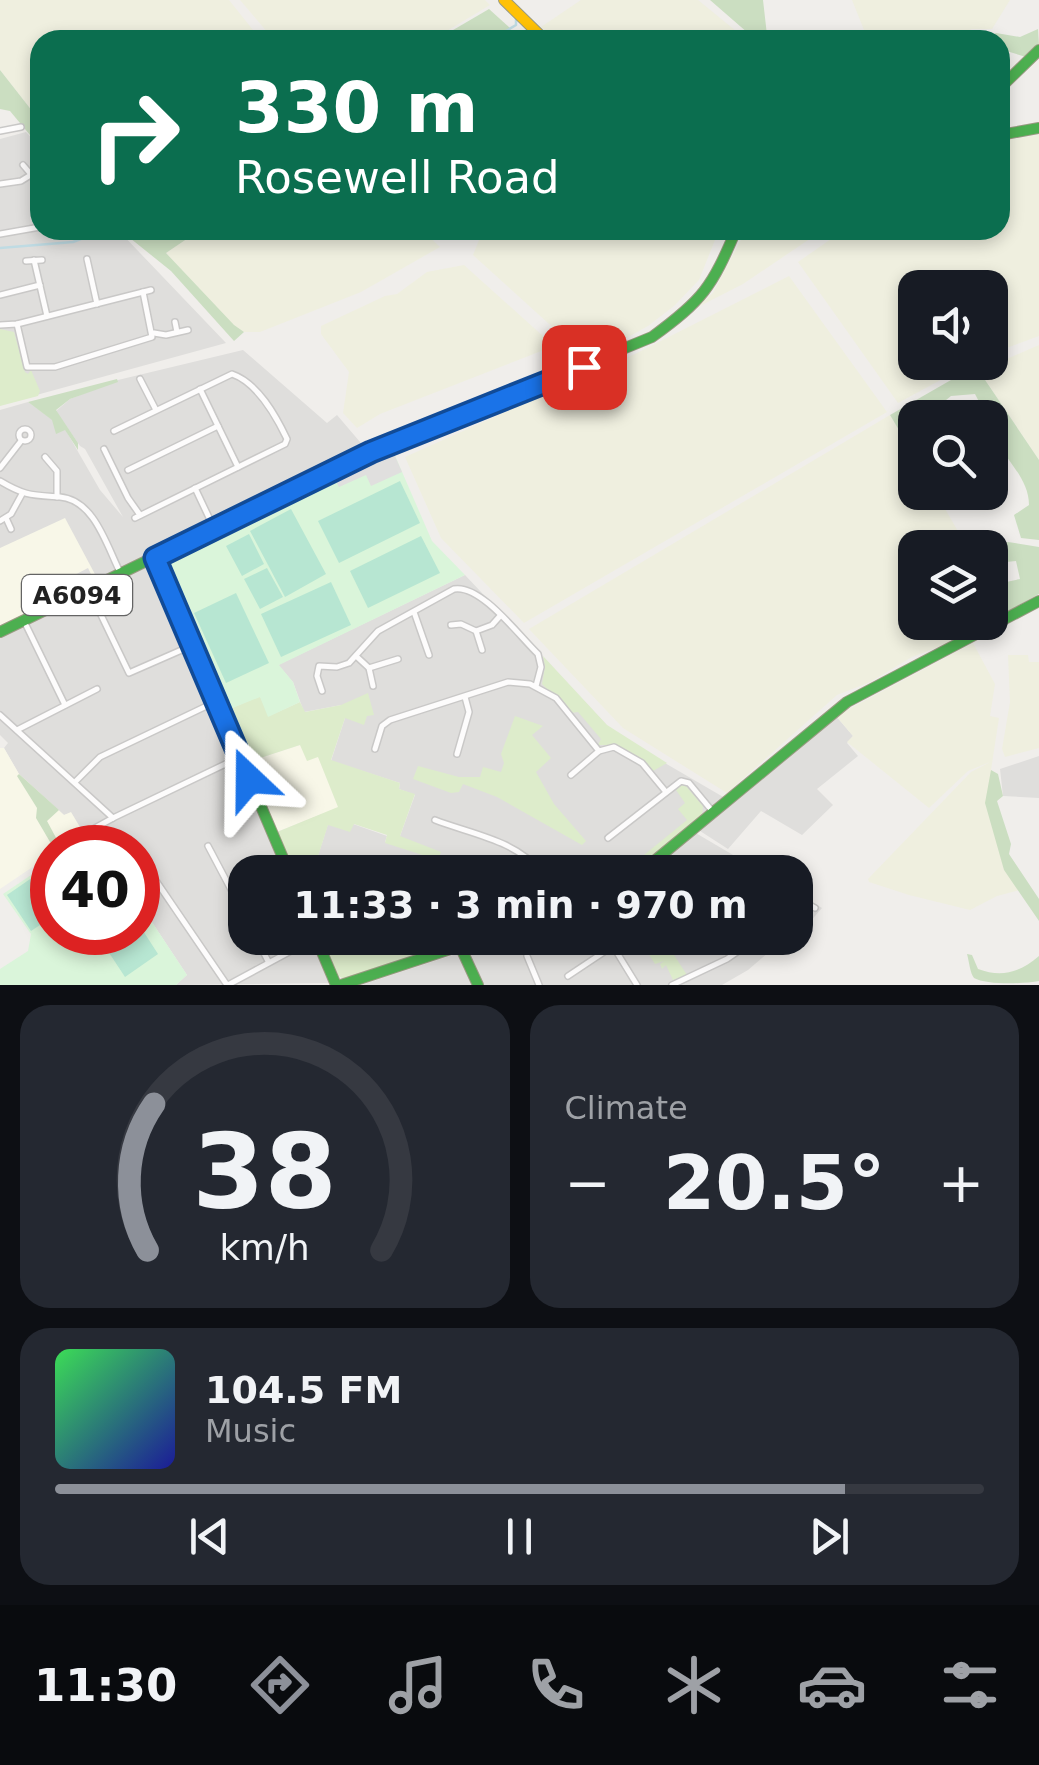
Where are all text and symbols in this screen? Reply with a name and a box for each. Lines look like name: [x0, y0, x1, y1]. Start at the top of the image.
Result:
text: 330 m: [235, 67, 478, 149]
icon: right: [70, 70, 200, 200]
text: Rosewell Road: [235, 151, 560, 204]
map controls: [898, 270, 1008, 640]
button: sound: [898, 270, 1008, 380]
pin: [542, 325, 627, 410]
icon: arrive: [557, 340, 612, 395]
button: search: [898, 400, 1008, 510]
button: layers: [898, 530, 1008, 640]
road number: A6094: [22, 575, 132, 615]
position arrow: [197, 727, 301, 831]
speed limit sign: 40: [30, 825, 160, 955]
text: 11:33 · 3 min · 970 m: [293, 883, 748, 927]
text: Climate: [565, 1089, 688, 1127]
text: 38: [192, 1111, 337, 1233]
text: 20.5°: [663, 1139, 886, 1227]
text: −: [565, 1151, 611, 1215]
text: +: [938, 1151, 984, 1215]
text: km/h: [220, 1227, 310, 1268]
text: 104.5 FM: [205, 1368, 402, 1412]
text: Music: [205, 1412, 296, 1450]
icon: previous: [182, 1509, 237, 1564]
icon: pause: [492, 1509, 547, 1564]
icon: next: [802, 1509, 857, 1564]
icon: directions: [245, 1650, 315, 1720]
icon: music: [383, 1650, 453, 1720]
icon: phone: [521, 1650, 591, 1720]
icon: climate: [659, 1650, 729, 1720]
icon: car: [797, 1650, 867, 1720]
icon: filters: [935, 1650, 1005, 1720]
text: 11:30: [34, 1659, 177, 1712]

